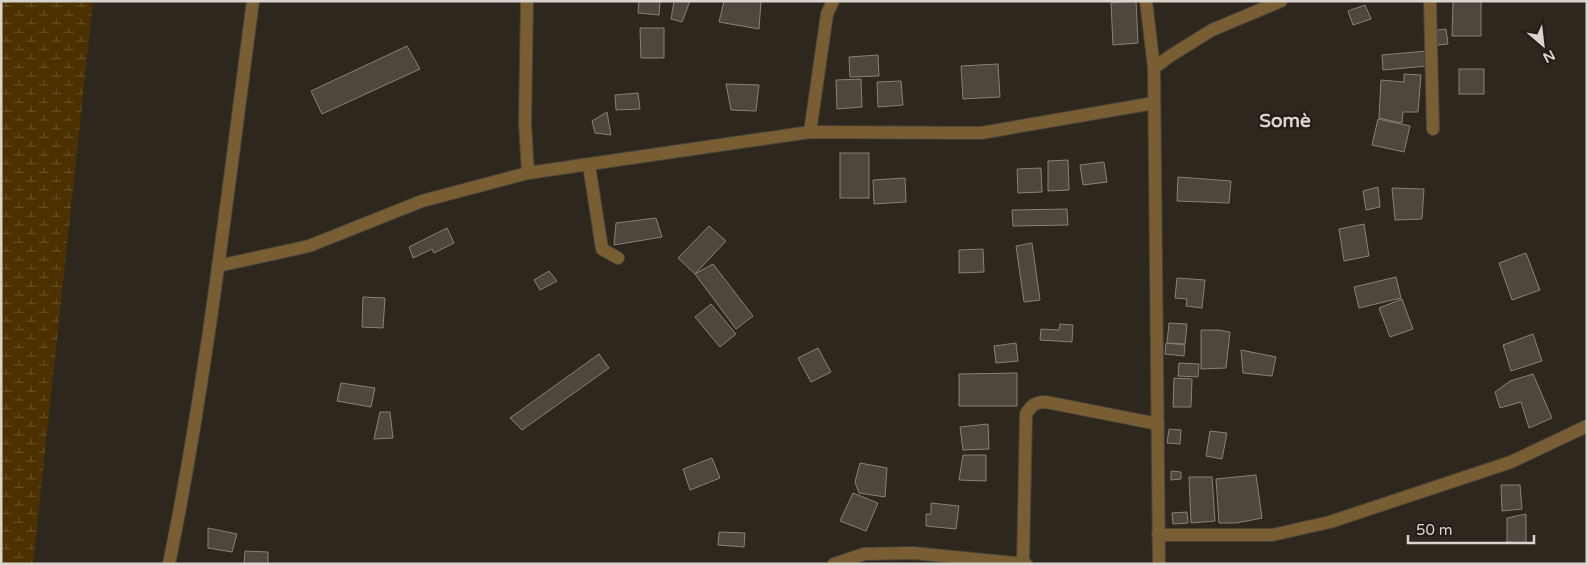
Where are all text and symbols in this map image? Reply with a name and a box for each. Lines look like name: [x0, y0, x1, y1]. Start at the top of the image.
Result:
north arrow: [1518, 20, 1568, 70]
text: N: [1540, 46, 1558, 66]
district label: Somè: [1259, 110, 1311, 132]
scale bar: [1408, 512, 1534, 544]
text: 50 m: [1416, 521, 1453, 539]

